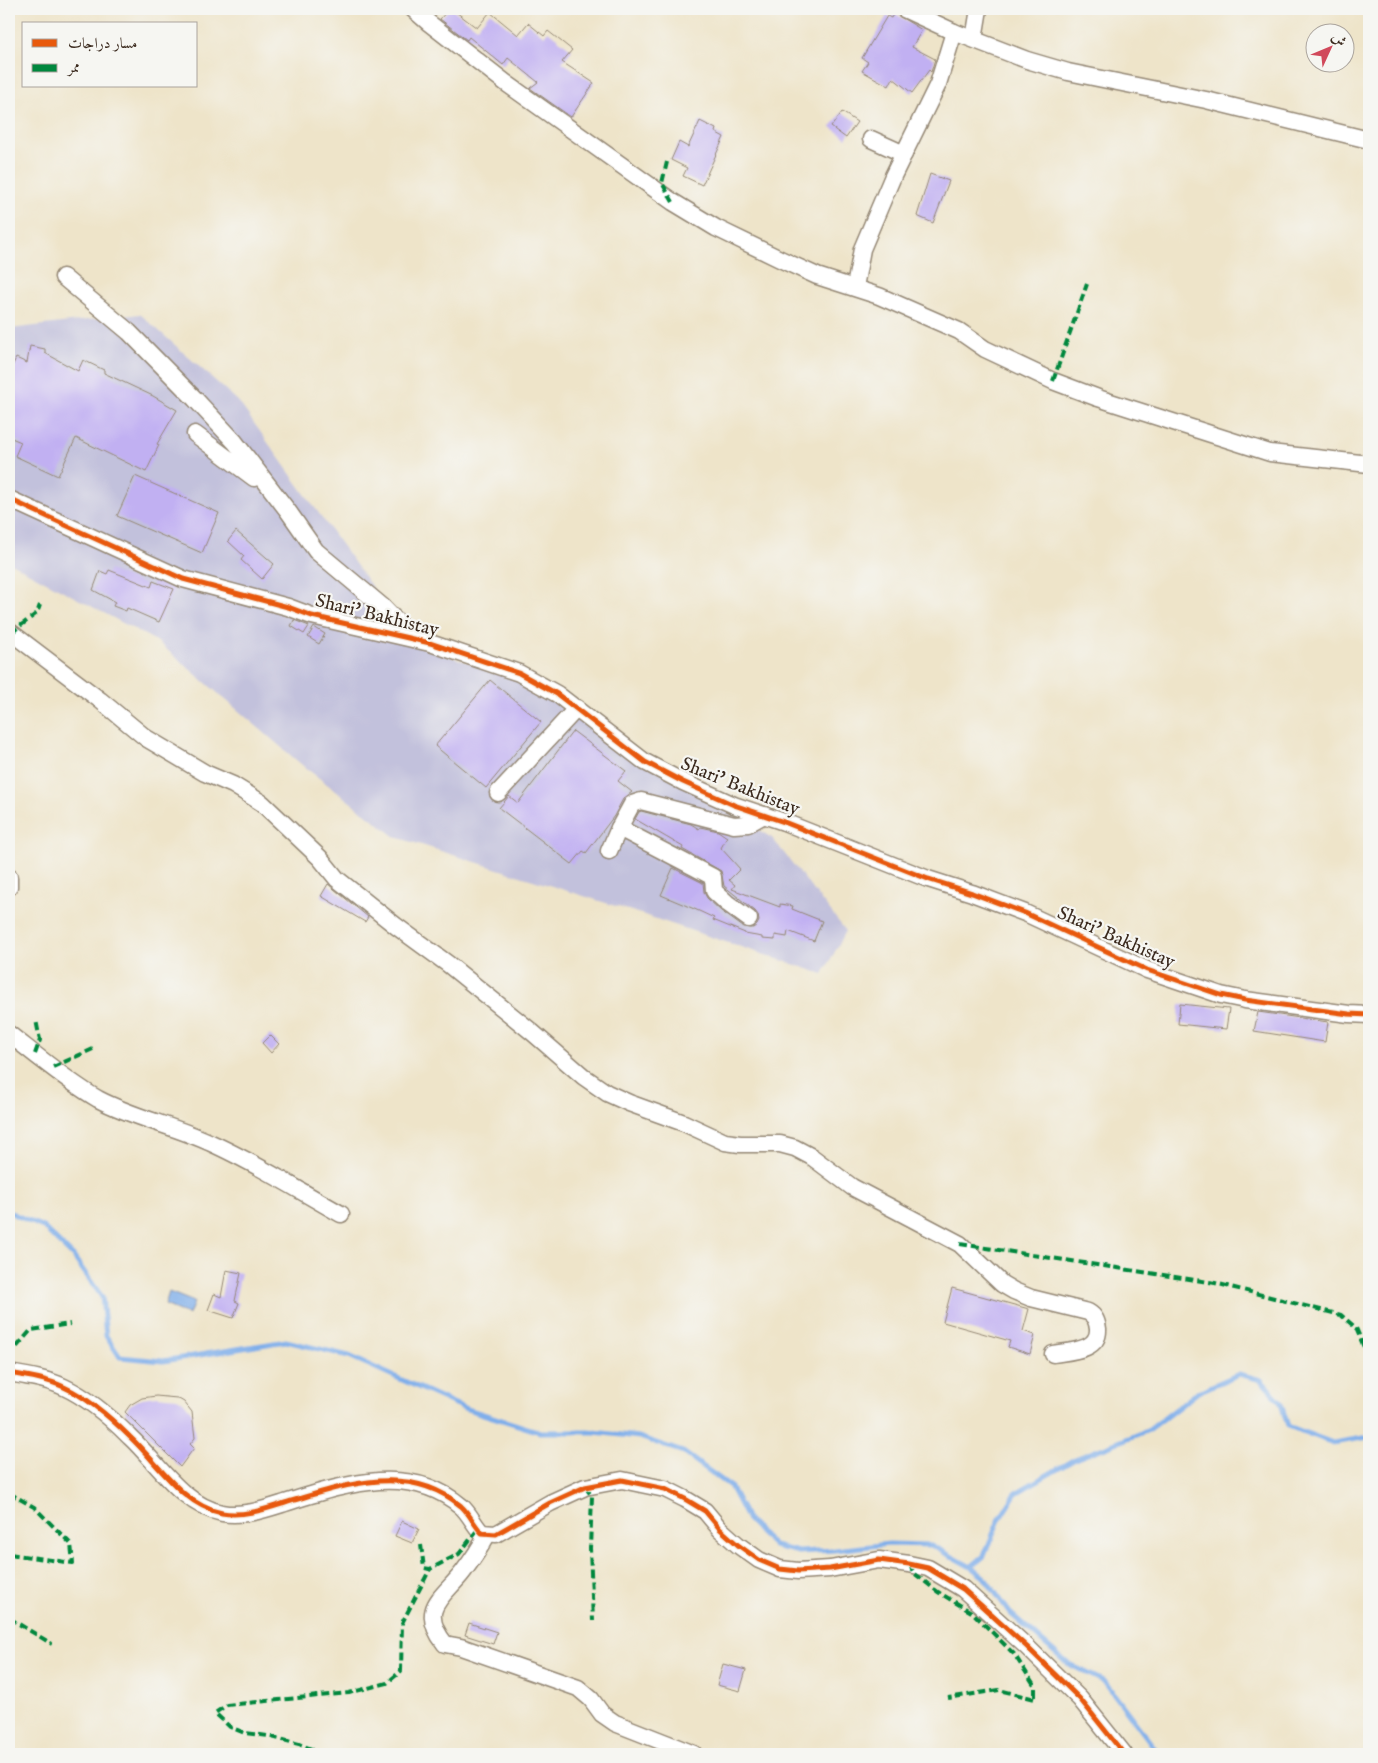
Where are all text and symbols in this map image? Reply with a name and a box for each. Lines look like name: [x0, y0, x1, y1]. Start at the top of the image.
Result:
legend: [22, 22, 198, 88]
north arrow: [1306, 22, 1356, 72]
text: ش: [1327, 28, 1350, 51]
text: مسار دراجات: [68, 34, 137, 53]
text: ممر: [66, 58, 80, 77]
street label: Shari' Bakhistay: [313, 589, 442, 643]
street label: Shari' Bakhistay: [677, 752, 804, 822]
street label: Shari' Bakhistay: [1053, 901, 1179, 975]

